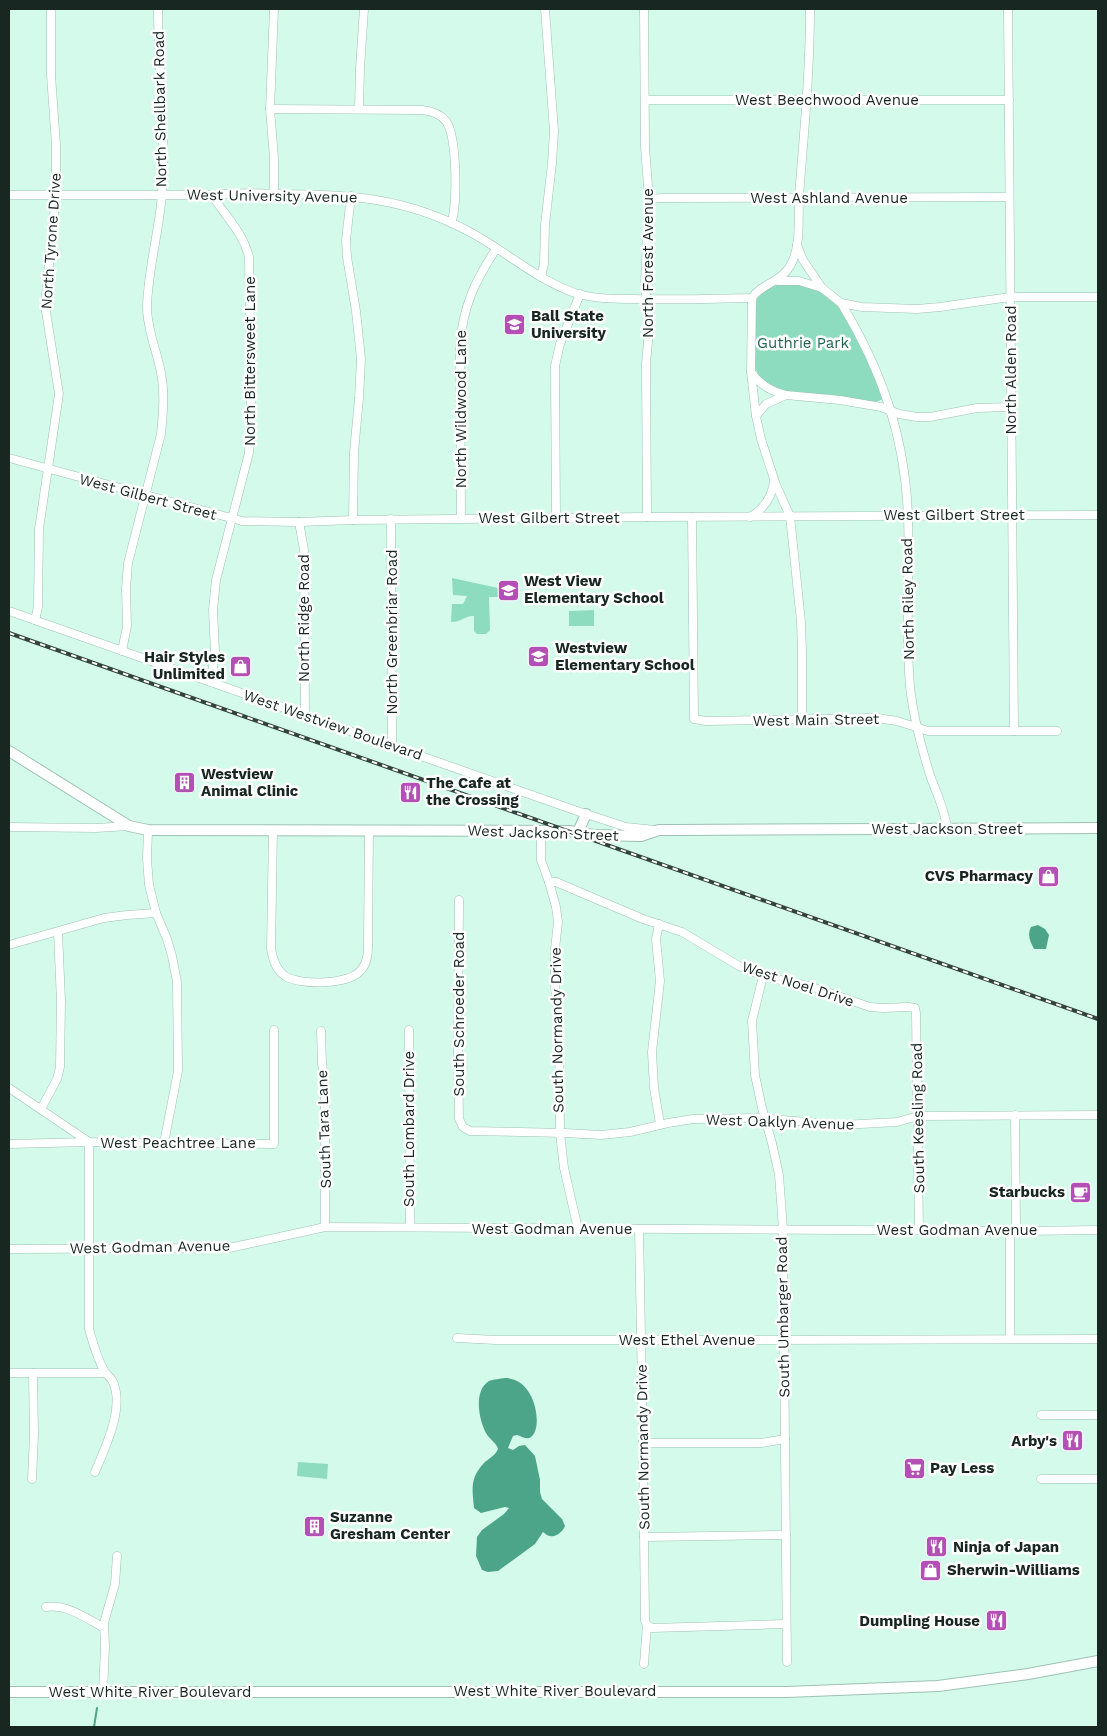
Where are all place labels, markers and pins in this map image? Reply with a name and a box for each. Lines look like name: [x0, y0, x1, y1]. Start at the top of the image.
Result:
place label: Ball State University: [531, 307, 606, 342]
school or university icon: Ball State University: [503, 313, 527, 337]
place label: West View Elementary School: [524, 572, 664, 607]
school or university icon: West View Elementary School: [496, 578, 520, 602]
place label: Westview Elementary School: [555, 639, 695, 674]
school or university icon: Westview Elementary School: [527, 645, 551, 669]
place label: Hair Styles Unlimited: [144, 648, 225, 683]
shop icon: Hair Styles Unlimited: [229, 654, 253, 678]
place label: Westview Animal Clinic: [201, 765, 299, 800]
building icon: Westview Animal Clinic: [173, 771, 197, 795]
place label: The Cafe at the Crossing: [426, 774, 519, 809]
restaurant icon: The Cafe at the Crossing: [398, 780, 422, 804]
shop icon: CVS Pharmacy: [1037, 864, 1061, 888]
place label: CVS Pharmacy: [925, 867, 1034, 885]
cafe icon: Starbucks: [1069, 1180, 1093, 1204]
place label: Starbucks: [989, 1183, 1065, 1201]
restaurant icon: Arby's: [1061, 1429, 1085, 1453]
place label: Arby's: [1011, 1432, 1057, 1450]
supermarket icon: Pay Less: [902, 1456, 926, 1480]
place label: Pay Less: [930, 1459, 994, 1477]
place label: Suzanne Gresham Center: [330, 1508, 451, 1543]
building icon: Suzanne Gresham Center: [302, 1514, 326, 1538]
restaurant icon: Ninja of Japan: [925, 1535, 949, 1559]
place label: Ninja of Japan: [953, 1538, 1059, 1556]
shop icon: Sherwin-Williams: [919, 1558, 943, 1582]
place label: Sherwin-Williams: [947, 1561, 1080, 1579]
restaurant icon: Dumpling House: [984, 1609, 1008, 1633]
place label: Dumpling House: [859, 1612, 980, 1630]

